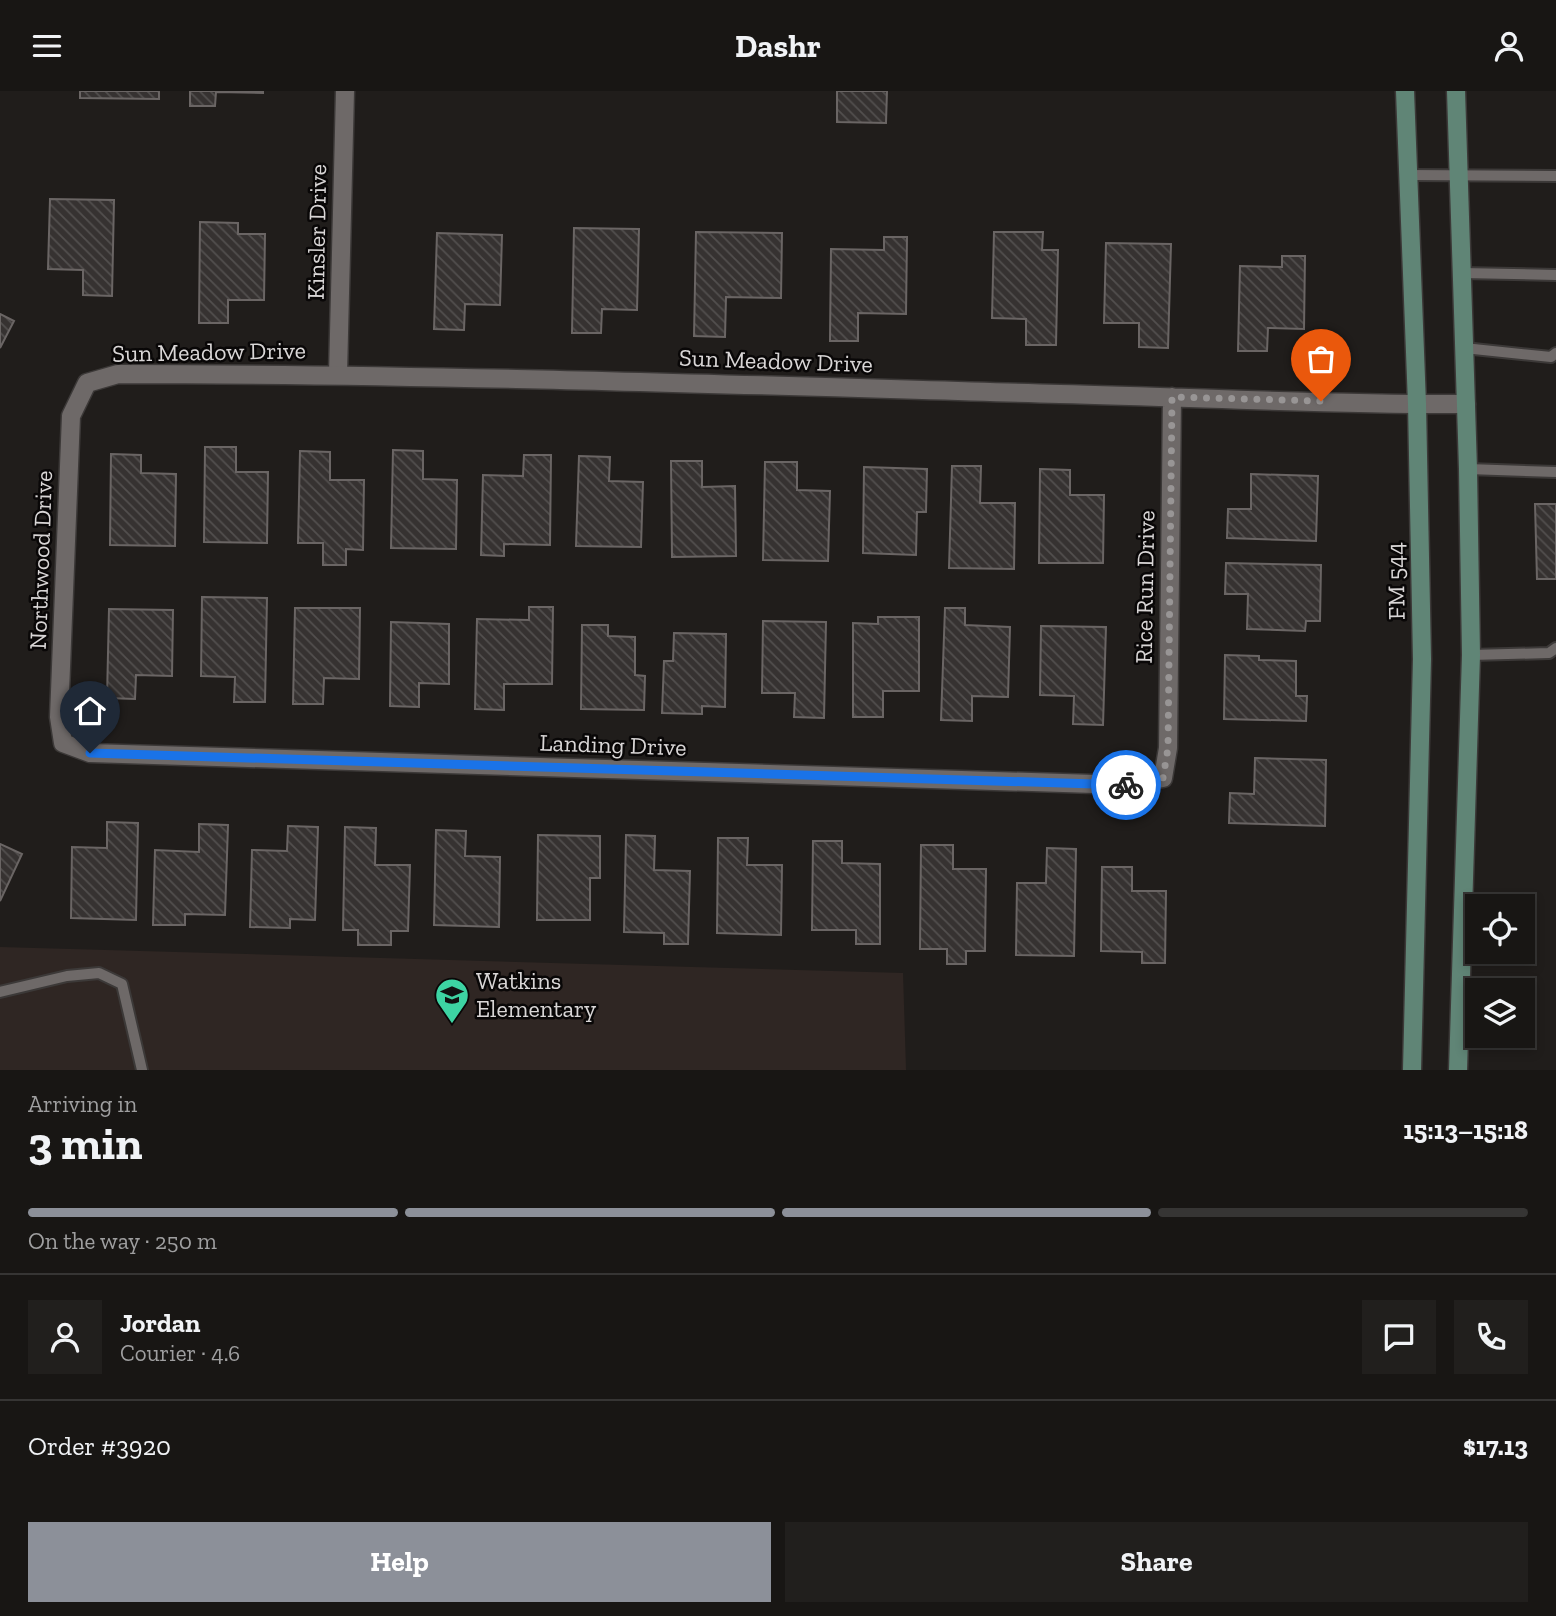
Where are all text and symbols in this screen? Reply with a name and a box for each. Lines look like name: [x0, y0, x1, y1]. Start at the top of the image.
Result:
icon: menu: [28, 27, 66, 65]
text: Dashr: [735, 27, 821, 65]
icon: person: [1490, 27, 1528, 65]
street label: Kinsler Drive: [301, 164, 332, 300]
pin: [1291, 329, 1351, 401]
street label: Sun Meadow Drive: [112, 335, 306, 368]
icon: bag: [1302, 340, 1340, 378]
street label: Sun Meadow Drive: [679, 343, 873, 378]
street label: Northwood Drive: [23, 470, 58, 650]
street label: Rice Run Drive: [1129, 510, 1160, 664]
street label: FM 544: [1380, 542, 1411, 620]
pin: [60, 681, 120, 753]
icon: home: [71, 692, 109, 730]
street label: Landing Drive: [539, 727, 687, 762]
courier: [1091, 750, 1161, 820]
icon: bike: [1107, 766, 1145, 804]
map controls: [1465, 894, 1535, 1048]
button: locate: [1465, 894, 1535, 964]
place label: Watkins Elementary: [476, 966, 597, 1023]
school or university icon: Watkins Elementary: [433, 976, 471, 1025]
button: layers: [1465, 978, 1535, 1048]
text: Arriving in: [28, 1090, 137, 1118]
text: 15:13–15:18: [1403, 1114, 1528, 1146]
text: 3 min: [28, 1116, 142, 1171]
text: On the way · 250 m: [28, 1227, 217, 1255]
button: person: [28, 1300, 102, 1374]
button: chat: [1362, 1300, 1436, 1374]
button: phone: [1454, 1300, 1528, 1374]
text: Jordan: [120, 1307, 200, 1339]
text: Courier · 4.6: [120, 1339, 240, 1367]
text: Order #3920: [28, 1430, 171, 1462]
text: $17.13: [1463, 1430, 1528, 1462]
button: Help: [28, 1522, 771, 1602]
button: Share: [785, 1522, 1528, 1602]

